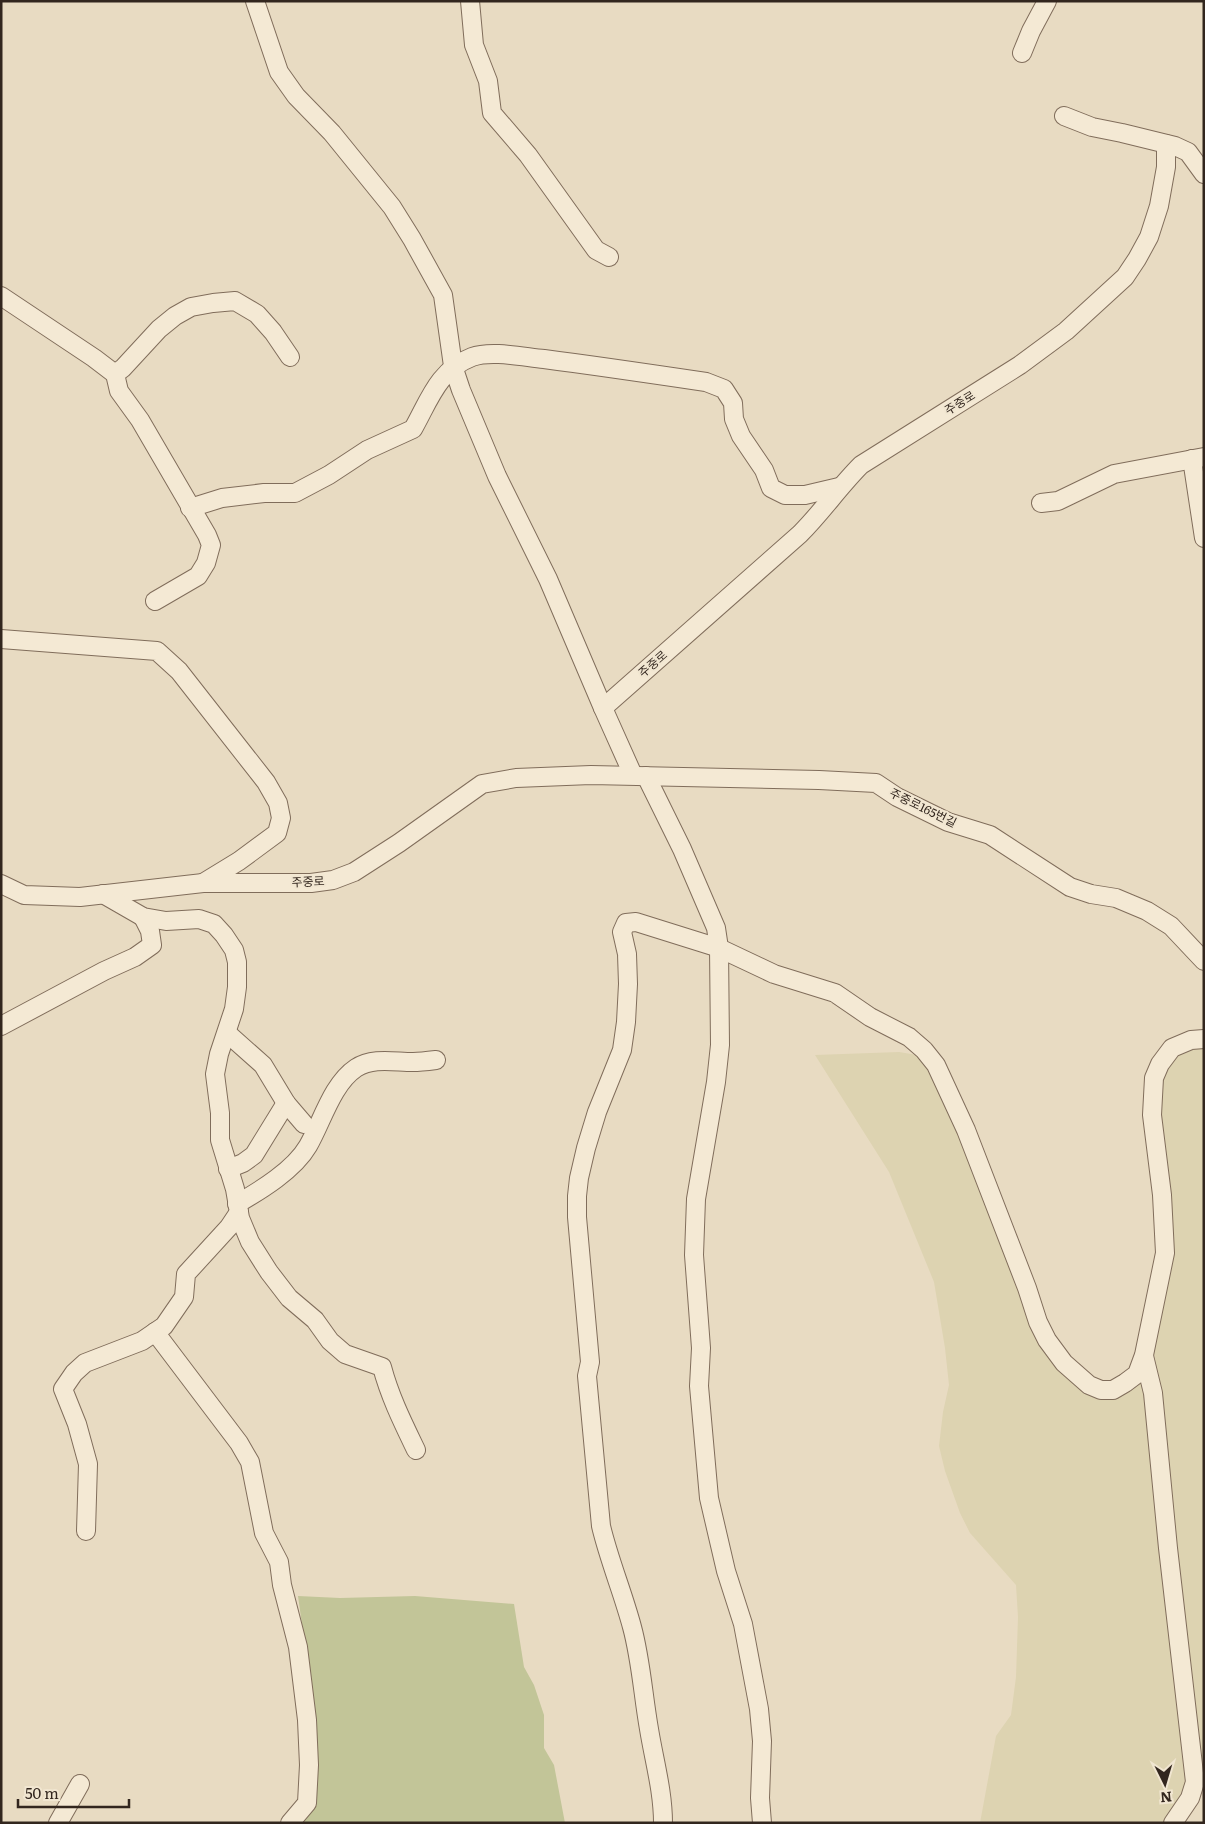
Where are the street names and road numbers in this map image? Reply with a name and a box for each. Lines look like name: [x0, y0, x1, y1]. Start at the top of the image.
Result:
street label: 주중로: [941, 386, 978, 419]
street label: 주중로: [634, 646, 671, 681]
street label: 주중로165번길: [887, 783, 960, 831]
street label: 주중로: [291, 871, 325, 891]

